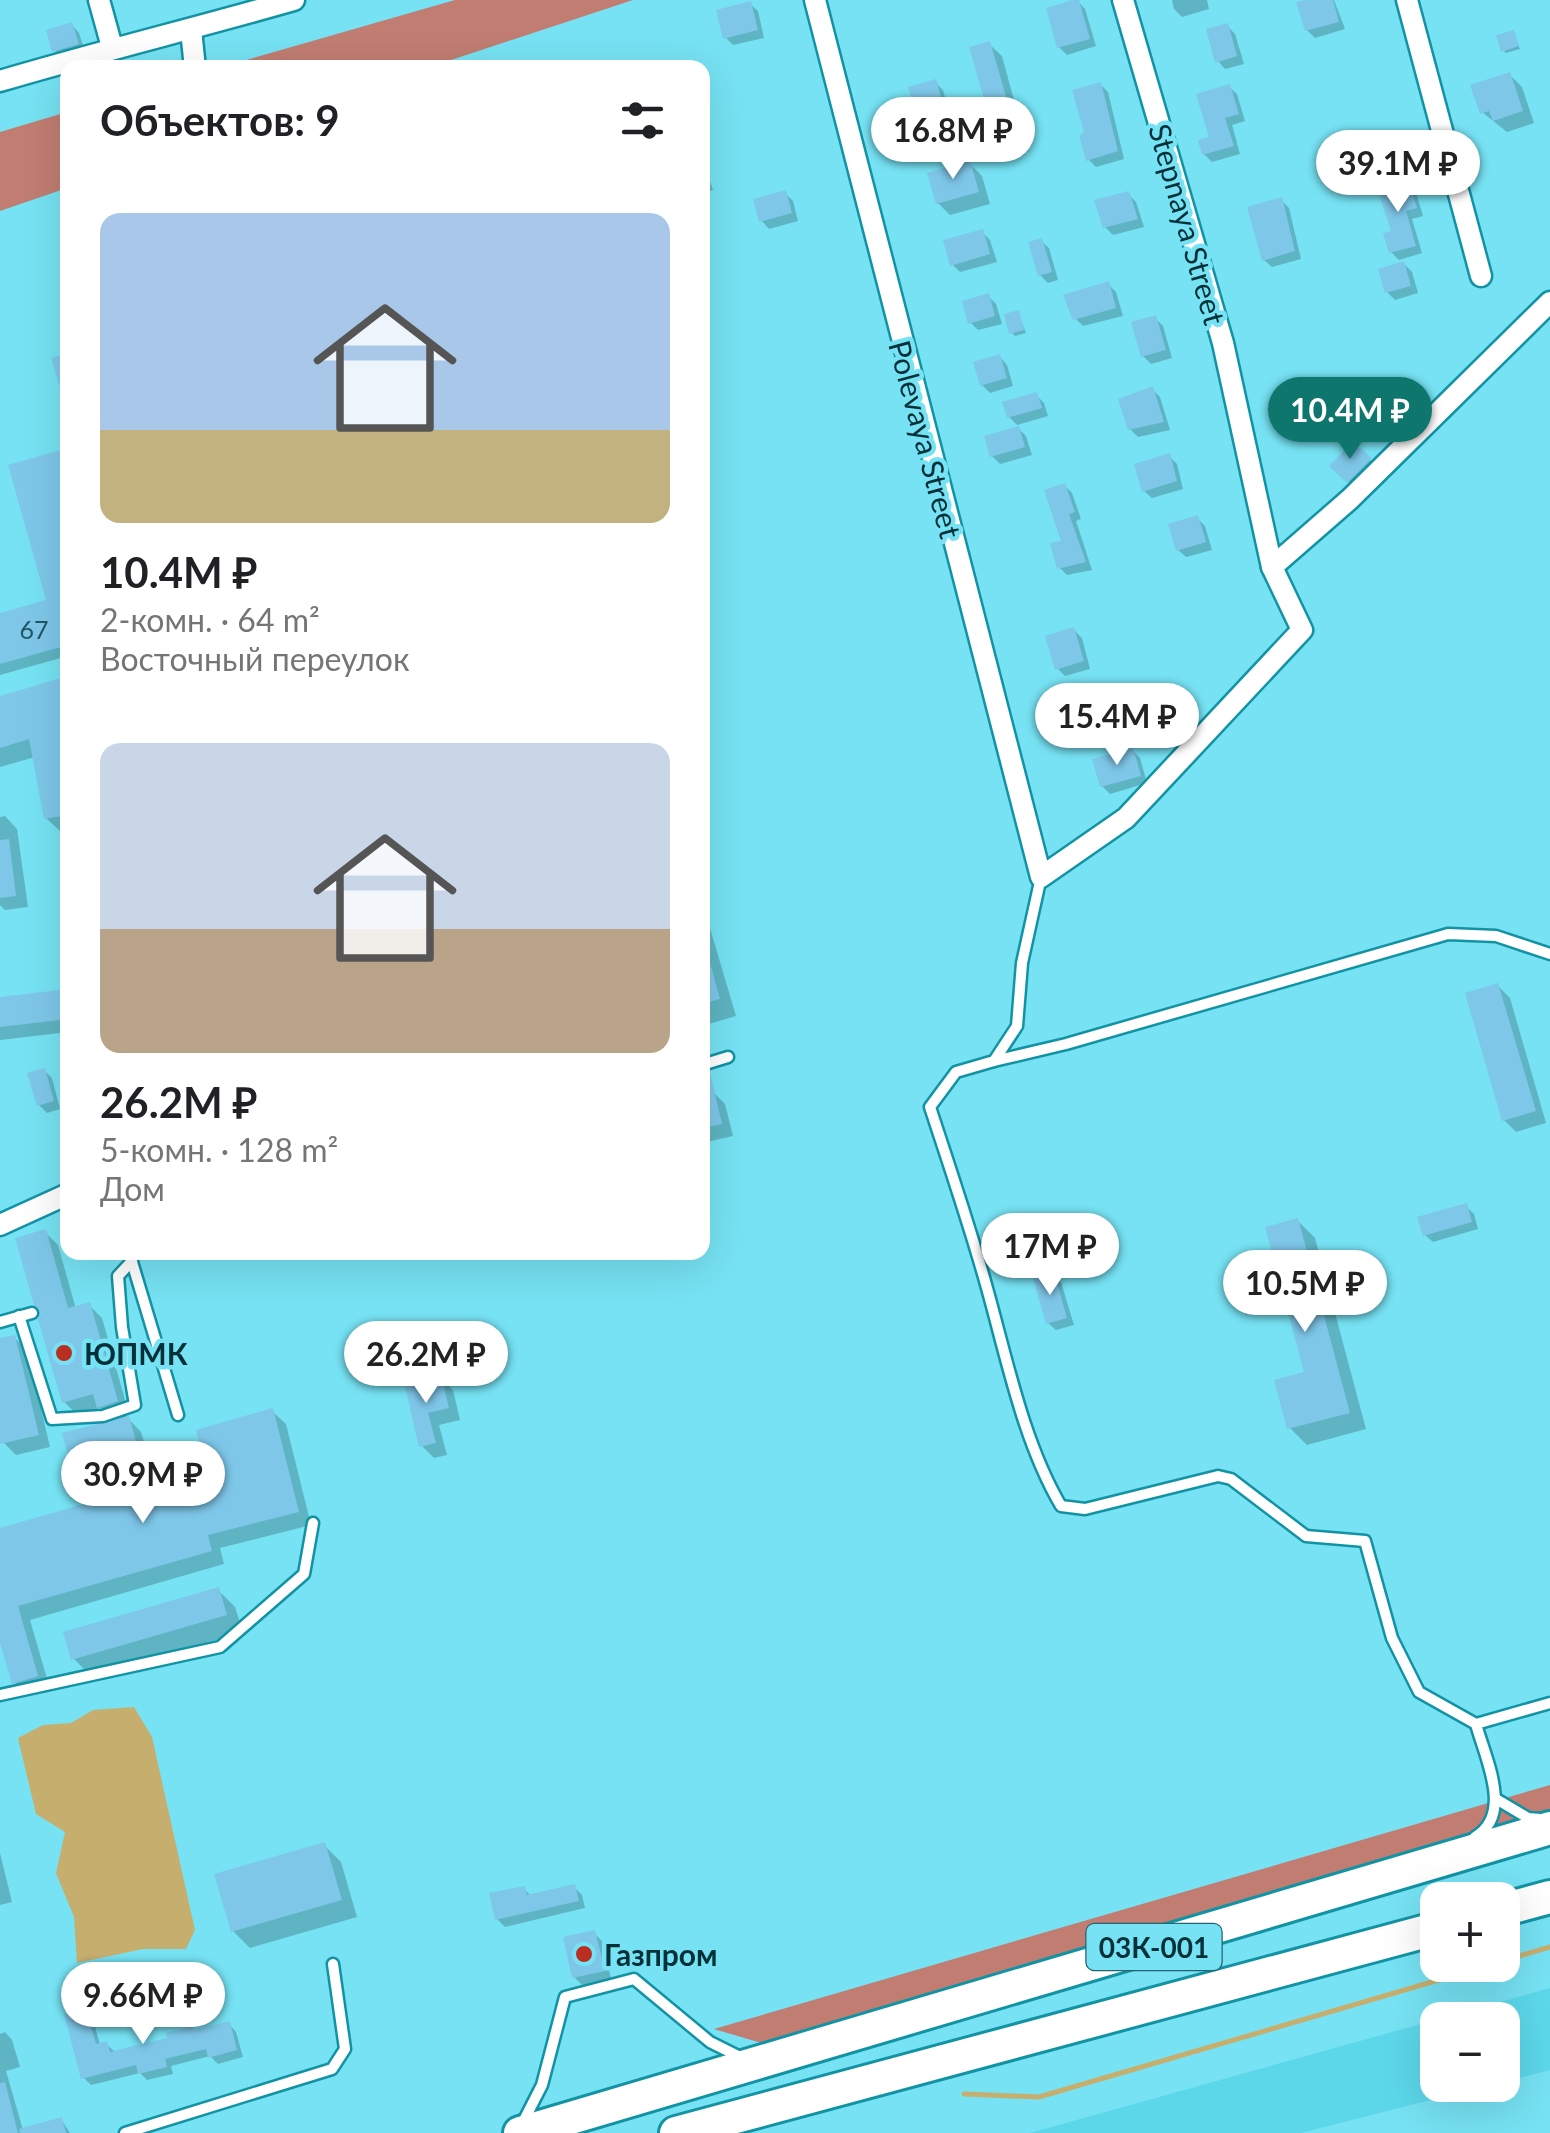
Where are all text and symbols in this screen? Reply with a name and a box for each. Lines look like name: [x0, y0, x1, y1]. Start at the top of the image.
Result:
icon: filters: [615, 93, 670, 148]
text: Объектов: 9: [100, 95, 340, 145]
pin: 16.8M ₽: [861, 97, 1045, 182]
text: 16.8M ₽: [893, 110, 1013, 149]
street label: Stepnaya Street: [1142, 120, 1234, 329]
pin: 39.1M ₽: [1306, 130, 1490, 215]
text: 39.1M ₽: [1338, 143, 1458, 182]
icon: home: [295, 278, 475, 458]
street label: Polevaya Street: [882, 336, 970, 542]
pin: 10.4M ₽: [1258, 377, 1442, 462]
text: 10.4M ₽: [1290, 390, 1410, 429]
text: 10.4M ₽: [100, 547, 257, 597]
text: 2-комн. · 64 m²: [100, 600, 320, 639]
house number: 67: [19, 614, 49, 644]
text: Восточный переулок: [100, 639, 410, 678]
pin: 15.4M ₽: [1025, 683, 1209, 768]
text: 15.4M ₽: [1057, 696, 1177, 735]
icon: home: [295, 808, 475, 988]
text: 26.2M ₽: [100, 1077, 257, 1127]
text: 5-комн. · 128 m²: [100, 1130, 338, 1169]
text: Дом: [100, 1169, 165, 1208]
pin: 17M ₽: [980, 1213, 1120, 1298]
text: 17M ₽: [1003, 1226, 1097, 1265]
pin: 10.5M ₽: [1213, 1250, 1397, 1335]
text: 10.5M ₽: [1245, 1263, 1365, 1302]
pin: 26.2M ₽: [334, 1321, 518, 1406]
text: 26.2M ₽: [366, 1334, 486, 1373]
place label: ЮПМК: [84, 1335, 188, 1371]
marker: ЮПМК: [53, 1342, 75, 1364]
pin: 30.9M ₽: [51, 1441, 235, 1526]
text: 30.9M ₽: [83, 1454, 203, 1493]
map controls: [1420, 1882, 1520, 2102]
button: +: [1420, 1882, 1520, 1982]
road number: 03К-001: [1086, 1924, 1222, 1970]
place label: Газпром: [604, 1936, 718, 1972]
marker: Газпром: [573, 1943, 595, 1965]
pin: 9.66M ₽: [51, 1962, 235, 2047]
text: 9.66M ₽: [83, 1975, 203, 2014]
button: −: [1420, 2002, 1520, 2102]

